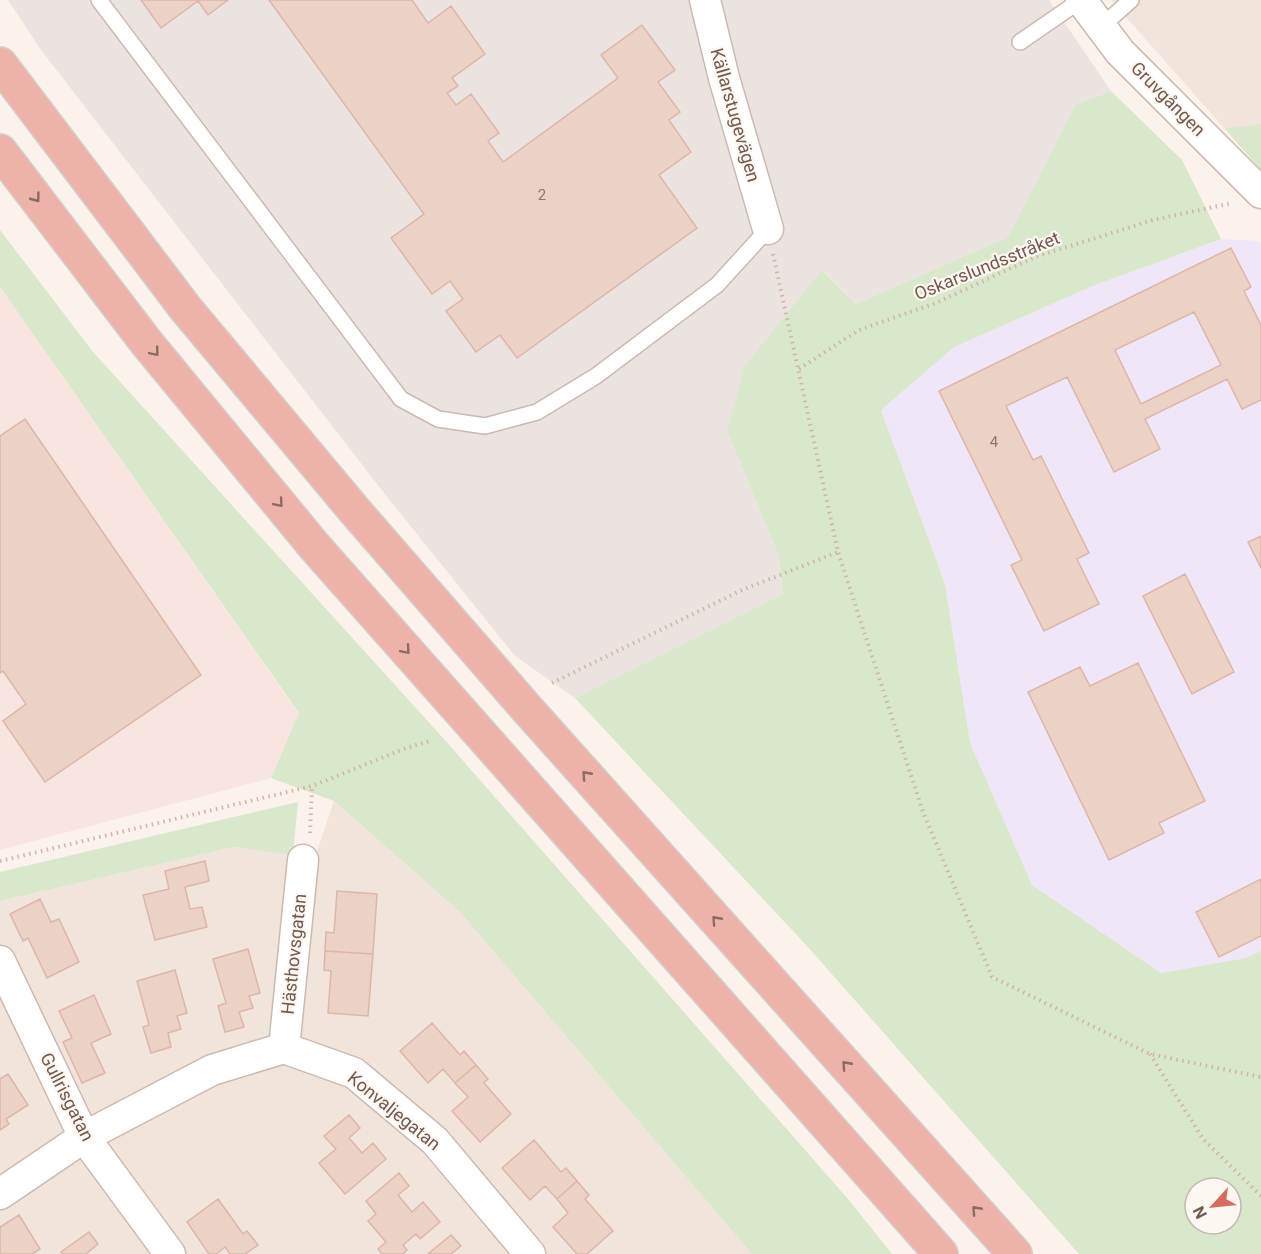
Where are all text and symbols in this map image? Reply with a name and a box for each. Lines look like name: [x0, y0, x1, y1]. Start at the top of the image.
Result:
street label: Källarstugevägen: [706, 45, 765, 184]
street label: Gruvgången: [1127, 57, 1210, 140]
house number: 2: [538, 186, 546, 204]
one-way arrow: [28, 191, 39, 202]
street label: Oskarslundsstråket: [911, 227, 1063, 304]
one-way arrow: [147, 345, 158, 356]
house number: 4: [990, 433, 999, 451]
one-way arrow: [271, 496, 282, 507]
one-way arrow: [399, 643, 410, 654]
one-way arrow: [582, 771, 593, 782]
street label: Hästhovsgatan: [277, 892, 310, 1015]
one-way arrow: [712, 916, 723, 927]
street label: Gullrisgatan: [36, 1049, 99, 1144]
one-way arrow: [842, 1061, 853, 1072]
street label: Konvaljegatan: [344, 1067, 445, 1154]
north arrow: [1183, 1176, 1243, 1236]
text: N: [1189, 1203, 1211, 1222]
one-way arrow: [972, 1207, 983, 1217]

